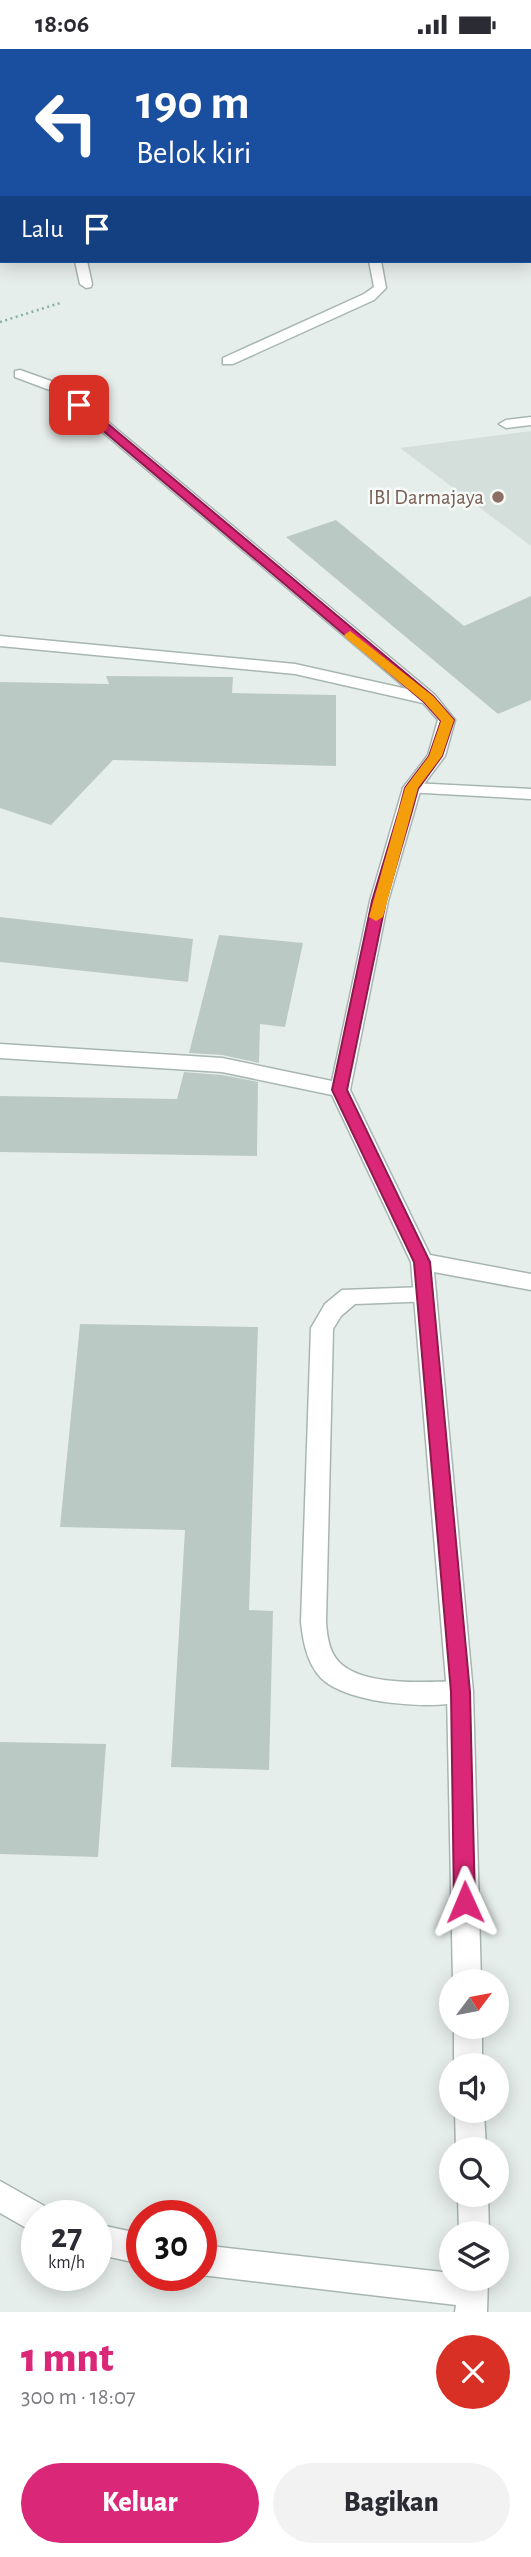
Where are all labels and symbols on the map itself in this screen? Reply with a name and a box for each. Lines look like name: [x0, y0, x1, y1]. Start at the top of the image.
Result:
pin: [49, 375, 109, 435]
place label: IBI Darmajaya: [368, 487, 484, 508]
marker: IBI Darmajaya: [490, 489, 506, 505]
position arrow: [428, 1865, 502, 1939]
north arrow: [439, 1969, 509, 2039]
speed limit sign: 30: [126, 2200, 217, 2291]

